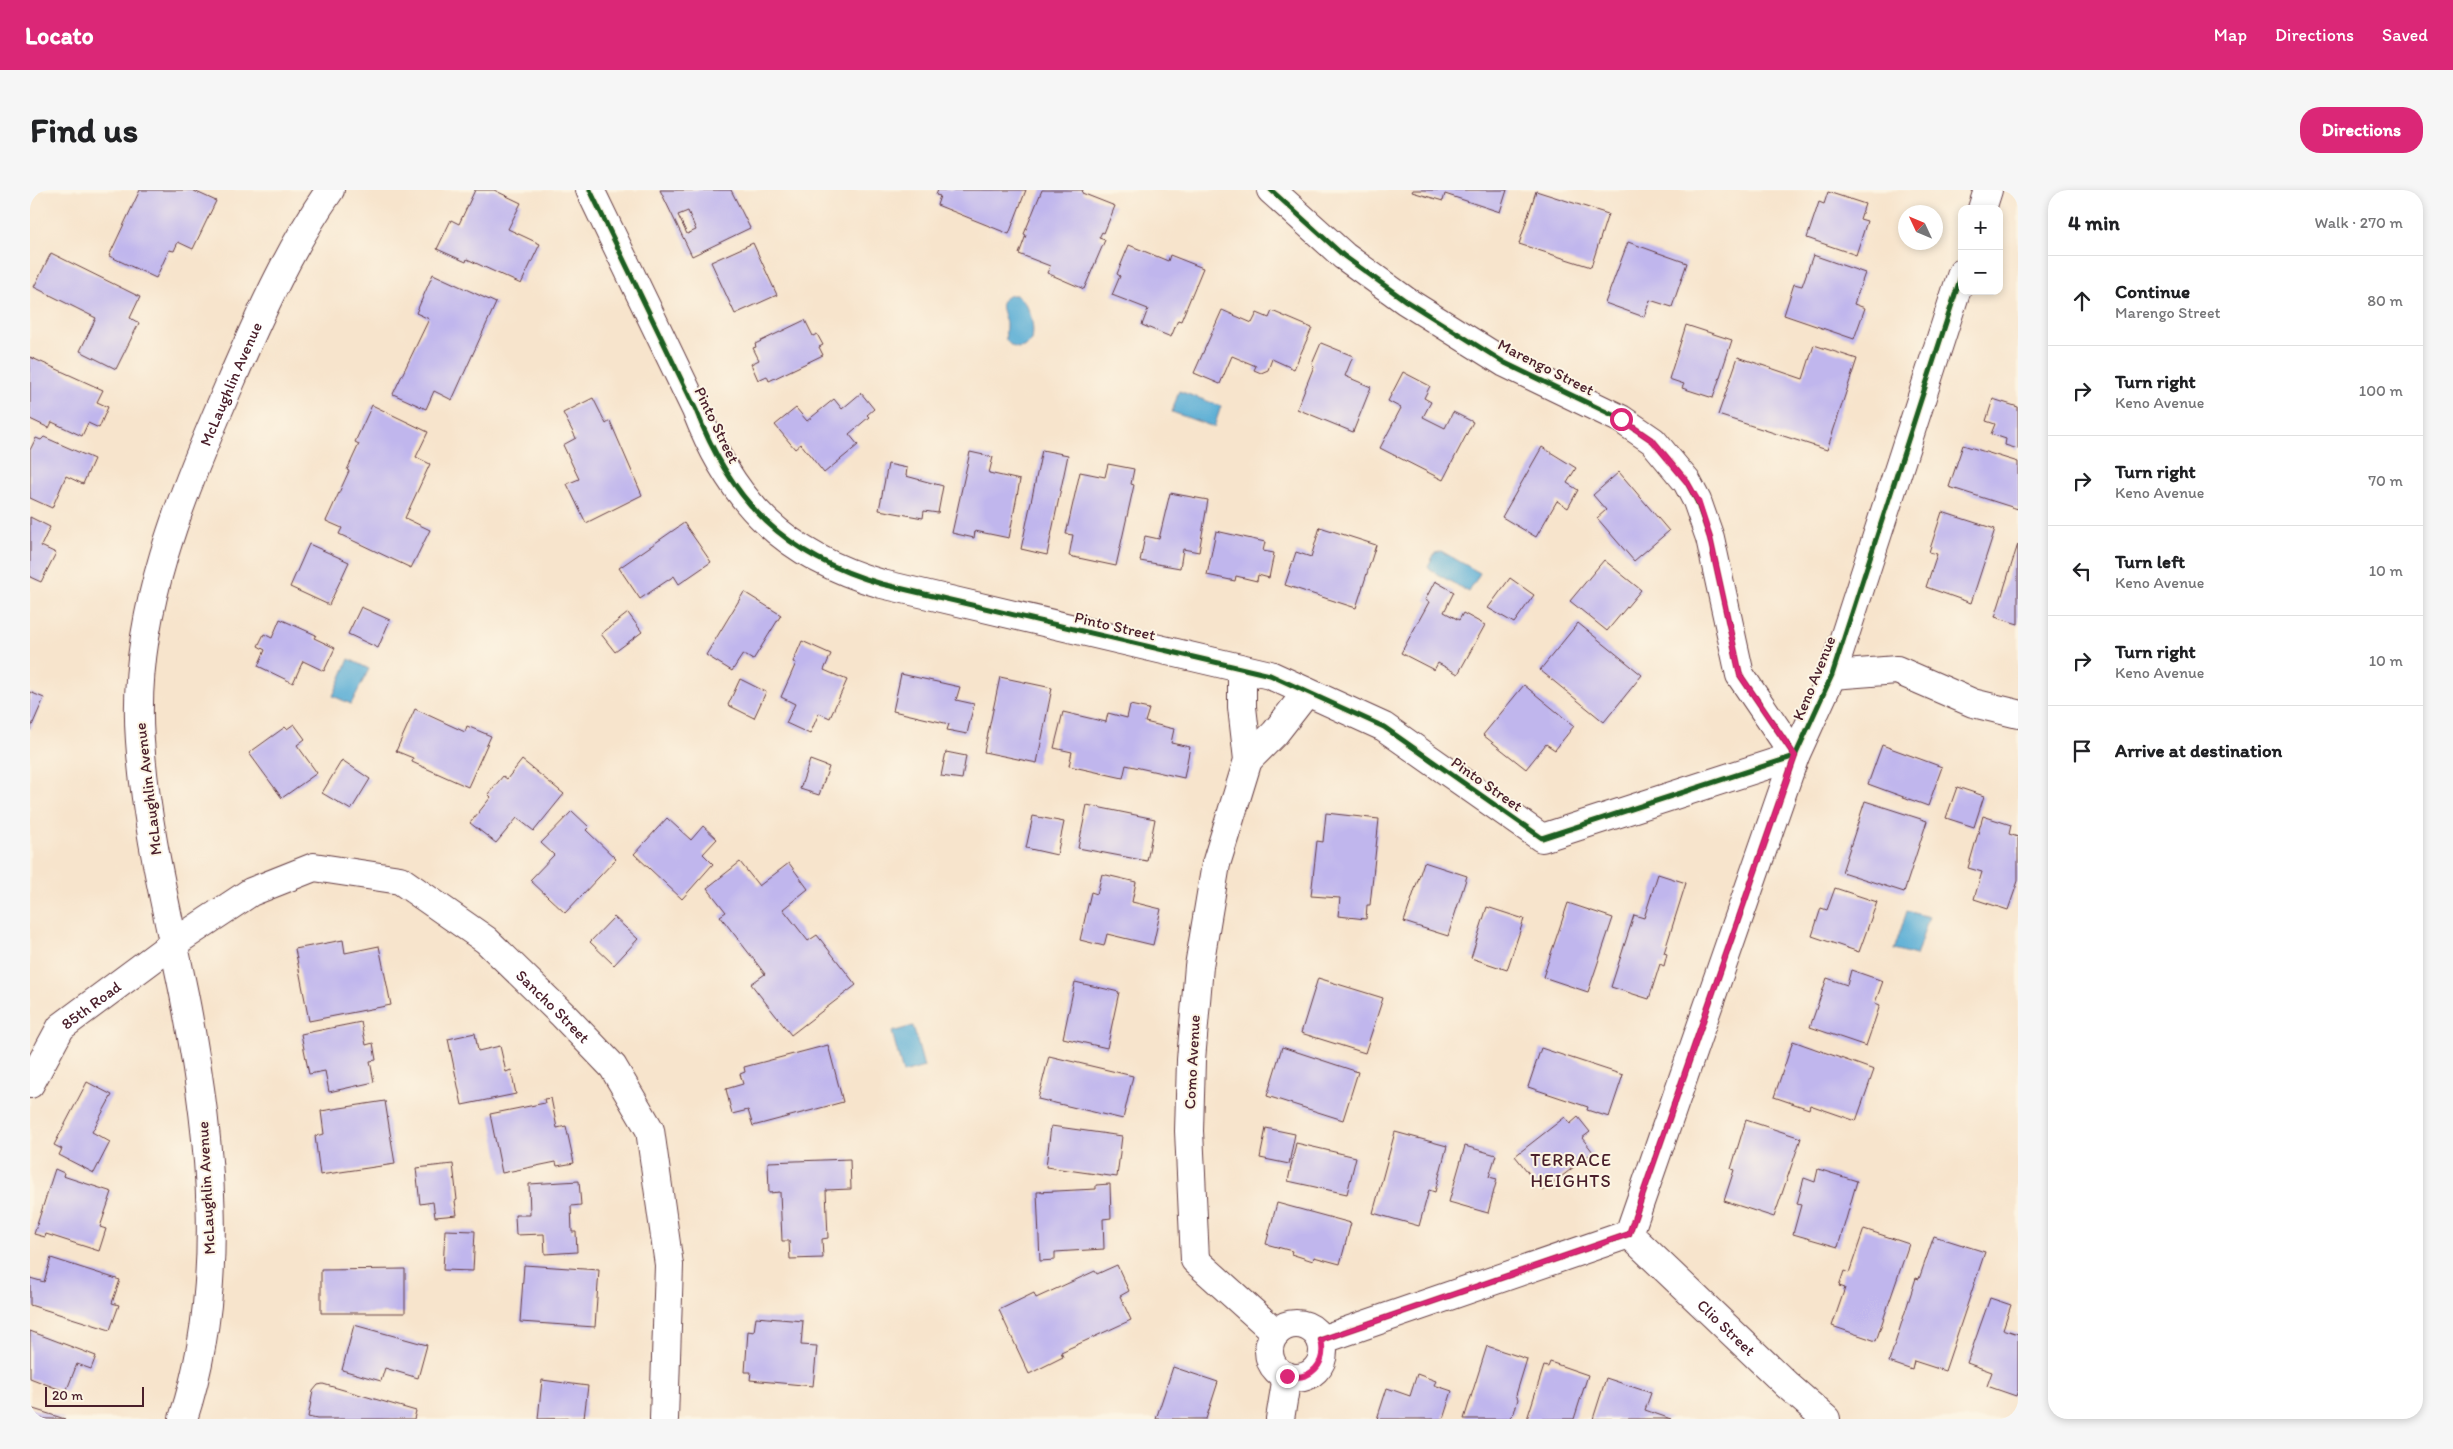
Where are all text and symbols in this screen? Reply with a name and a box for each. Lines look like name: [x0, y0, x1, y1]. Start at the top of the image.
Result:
text: Locato: [25, 21, 94, 50]
text: Map: [2214, 24, 2247, 46]
text: Directions: [2275, 24, 2354, 46]
text: Saved: [2382, 24, 2428, 46]
button: Directions: [2300, 107, 2423, 153]
text: Find us: [30, 109, 138, 151]
north arrow: [1898, 205, 1943, 250]
map controls: [1958, 205, 2003, 295]
button: +: [1958, 205, 2003, 250]
text: 4 min: [2068, 210, 2120, 235]
text: Walk · 270 m: [2315, 213, 2403, 232]
button: −: [1958, 250, 2003, 295]
text: Continue: [2115, 280, 2190, 303]
icon: ahead: [2068, 287, 2096, 315]
text: 80 m: [2367, 291, 2403, 310]
text: Marengo Street: [2115, 303, 2221, 322]
street label: McLaughlin Avenue: [195, 318, 266, 449]
street label: Marengo Street: [1495, 335, 1597, 399]
text: Turn right: [2115, 370, 2196, 393]
icon: right: [2068, 377, 2096, 405]
text: 100 m: [2359, 381, 2403, 400]
street label: Pinto Street: [690, 384, 744, 466]
text: Keno Avenue: [2115, 393, 2204, 412]
route start: [1610, 408, 1633, 431]
text: Turn right: [2115, 460, 2196, 483]
icon: right: [2068, 467, 2096, 495]
text: 70 m: [2368, 471, 2403, 490]
text: Keno Avenue: [2115, 483, 2204, 502]
text: Turn left: [2115, 550, 2185, 573]
icon: left: [2068, 557, 2096, 585]
text: 10 m: [2369, 561, 2403, 580]
text: Keno Avenue: [2115, 573, 2204, 592]
street label: Pinto Street: [1073, 607, 1157, 645]
street label: Keno Avenue: [1788, 633, 1840, 723]
text: Turn right: [2115, 640, 2196, 663]
icon: right: [2068, 647, 2096, 675]
text: 10 m: [2369, 651, 2403, 670]
text: Keno Avenue: [2115, 663, 2204, 682]
street label: McLaughlin Avenue: [130, 721, 166, 856]
icon: arrive: [2068, 737, 2096, 765]
text: Arrive at destination: [2115, 739, 2282, 762]
street label: Pinto Street: [1448, 753, 1526, 815]
street label: Sancho Street: [512, 965, 594, 1047]
street label: 85th Road: [57, 976, 125, 1033]
street label: Como Avenue: [1180, 1014, 1204, 1110]
street label: McLaughlin Avenue: [193, 1121, 219, 1255]
district label: TERRACE HEIGHTS: [1530, 1149, 1612, 1192]
street label: Clio Street: [1693, 1295, 1760, 1360]
route end: [1276, 1365, 1299, 1388]
scale bar: [45, 1384, 144, 1407]
text: 20 m: [52, 1387, 83, 1404]

